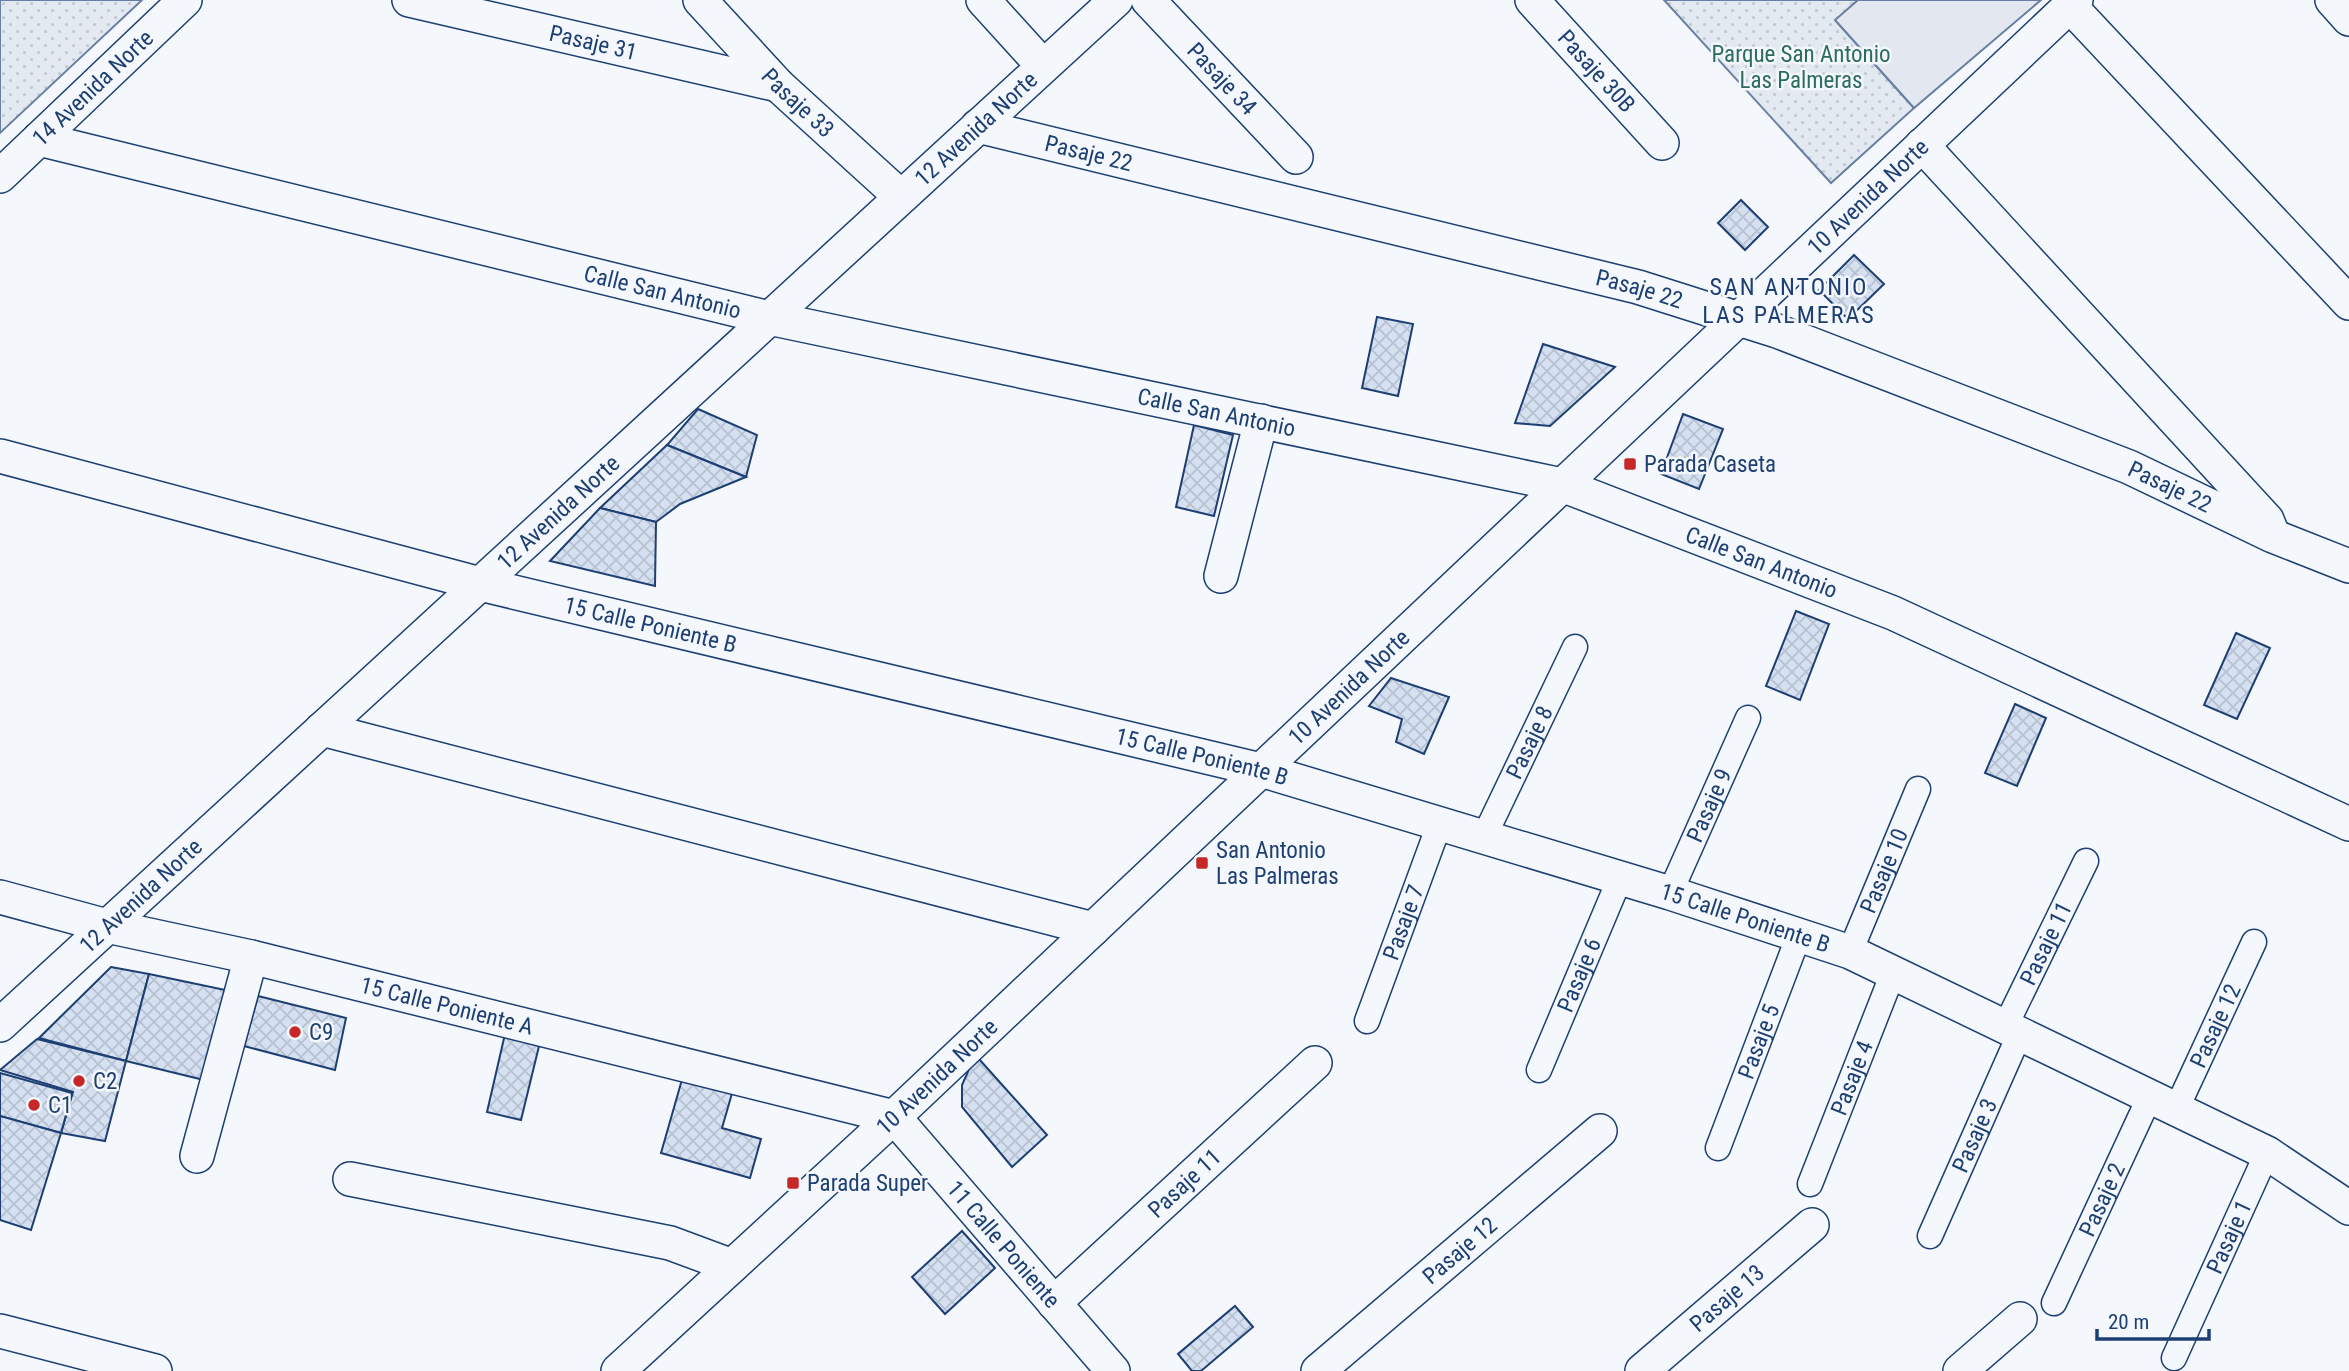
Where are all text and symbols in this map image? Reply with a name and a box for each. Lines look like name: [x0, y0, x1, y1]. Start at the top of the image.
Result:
street label: Pasaje 31: [547, 20, 640, 66]
street label: 14 Avenida Norte: [27, 24, 159, 152]
street label: Pasaje 30B: [1552, 25, 1640, 118]
street label: Pasaje 34: [1181, 37, 1262, 121]
park label: Parque San Antonio Las Palmeras: [1712, 41, 1890, 94]
street label: Pasaje 33: [756, 63, 839, 143]
street label: 12 Avenida Norte: [909, 66, 1043, 192]
street label: Pasaje 22: [1042, 130, 1135, 177]
street label: 10 Avenida Norte: [1802, 134, 1934, 261]
street label: Calle San Antonio: [581, 260, 744, 325]
street label: Pasaje 22: [1593, 264, 1686, 314]
district label: SAN ANTONIO LAS PALMERAS: [1702, 273, 1876, 329]
street label: Calle San Antonio: [1135, 383, 1298, 443]
street label: 12 Avenida Norte: [492, 450, 625, 575]
place label: Parada Caseta: [1644, 451, 1776, 478]
marker: Parada Caseta: [1622, 456, 1638, 472]
street label: Pasaje 22: [2124, 456, 2216, 519]
street label: Calle San Antonio: [1682, 521, 1841, 604]
street label: 15 Calle Poniente B: [561, 591, 739, 659]
street label: 10 Avenida Norte: [1283, 624, 1415, 751]
street label: Pasaje 8: [1501, 702, 1559, 783]
street label: 15 Calle Poniente B: [1113, 723, 1291, 791]
street label: Pasaje 9: [1681, 765, 1738, 847]
street label: Pasaje 10: [1855, 825, 1914, 917]
street label: 12 Avenida Norte: [74, 833, 208, 959]
place label: San Antonio Las Palmeras: [1216, 837, 1339, 890]
marker: San Antonio Las Palmeras: [1194, 855, 1210, 871]
street label: 15 Calle Poniente B: [1657, 878, 1833, 959]
street label: Pasaje 7: [1378, 881, 1430, 964]
street label: Pasaje 11: [2015, 898, 2078, 990]
street label: Pasaje 6: [1552, 934, 1607, 1016]
street label: 15 Calle Poniente A: [357, 972, 536, 1041]
street label: Pasaje 12: [2185, 980, 2247, 1072]
street label: Pasaje 5: [1733, 1000, 1785, 1083]
street label: 10 Avenida Norte: [871, 1013, 1003, 1140]
place label: C9: [309, 1019, 333, 1046]
marker: C9: [287, 1024, 303, 1040]
street label: Pasaje 4: [1825, 1037, 1879, 1119]
place label: C2: [93, 1068, 117, 1095]
marker: C2: [71, 1073, 87, 1089]
place label: C1: [48, 1092, 72, 1119]
street label: Pasaje 3: [1947, 1095, 2003, 1177]
marker: C1: [26, 1097, 42, 1113]
street label: Pasaje 11: [1143, 1143, 1227, 1224]
street label: Pasaje 2: [2074, 1159, 2131, 1241]
place label: Parada Super: [807, 1170, 928, 1197]
marker: Parada Super: [785, 1175, 801, 1191]
street label: 11 Calle Poniente: [941, 1176, 1065, 1314]
street label: Pasaje 1: [2201, 1196, 2258, 1278]
street label: Pasaje 12: [1417, 1212, 1503, 1290]
street label: Pasaje 13: [1685, 1259, 1770, 1338]
scale bar: [2097, 1298, 2209, 1342]
text: 20 m: [2108, 1310, 2149, 1334]

